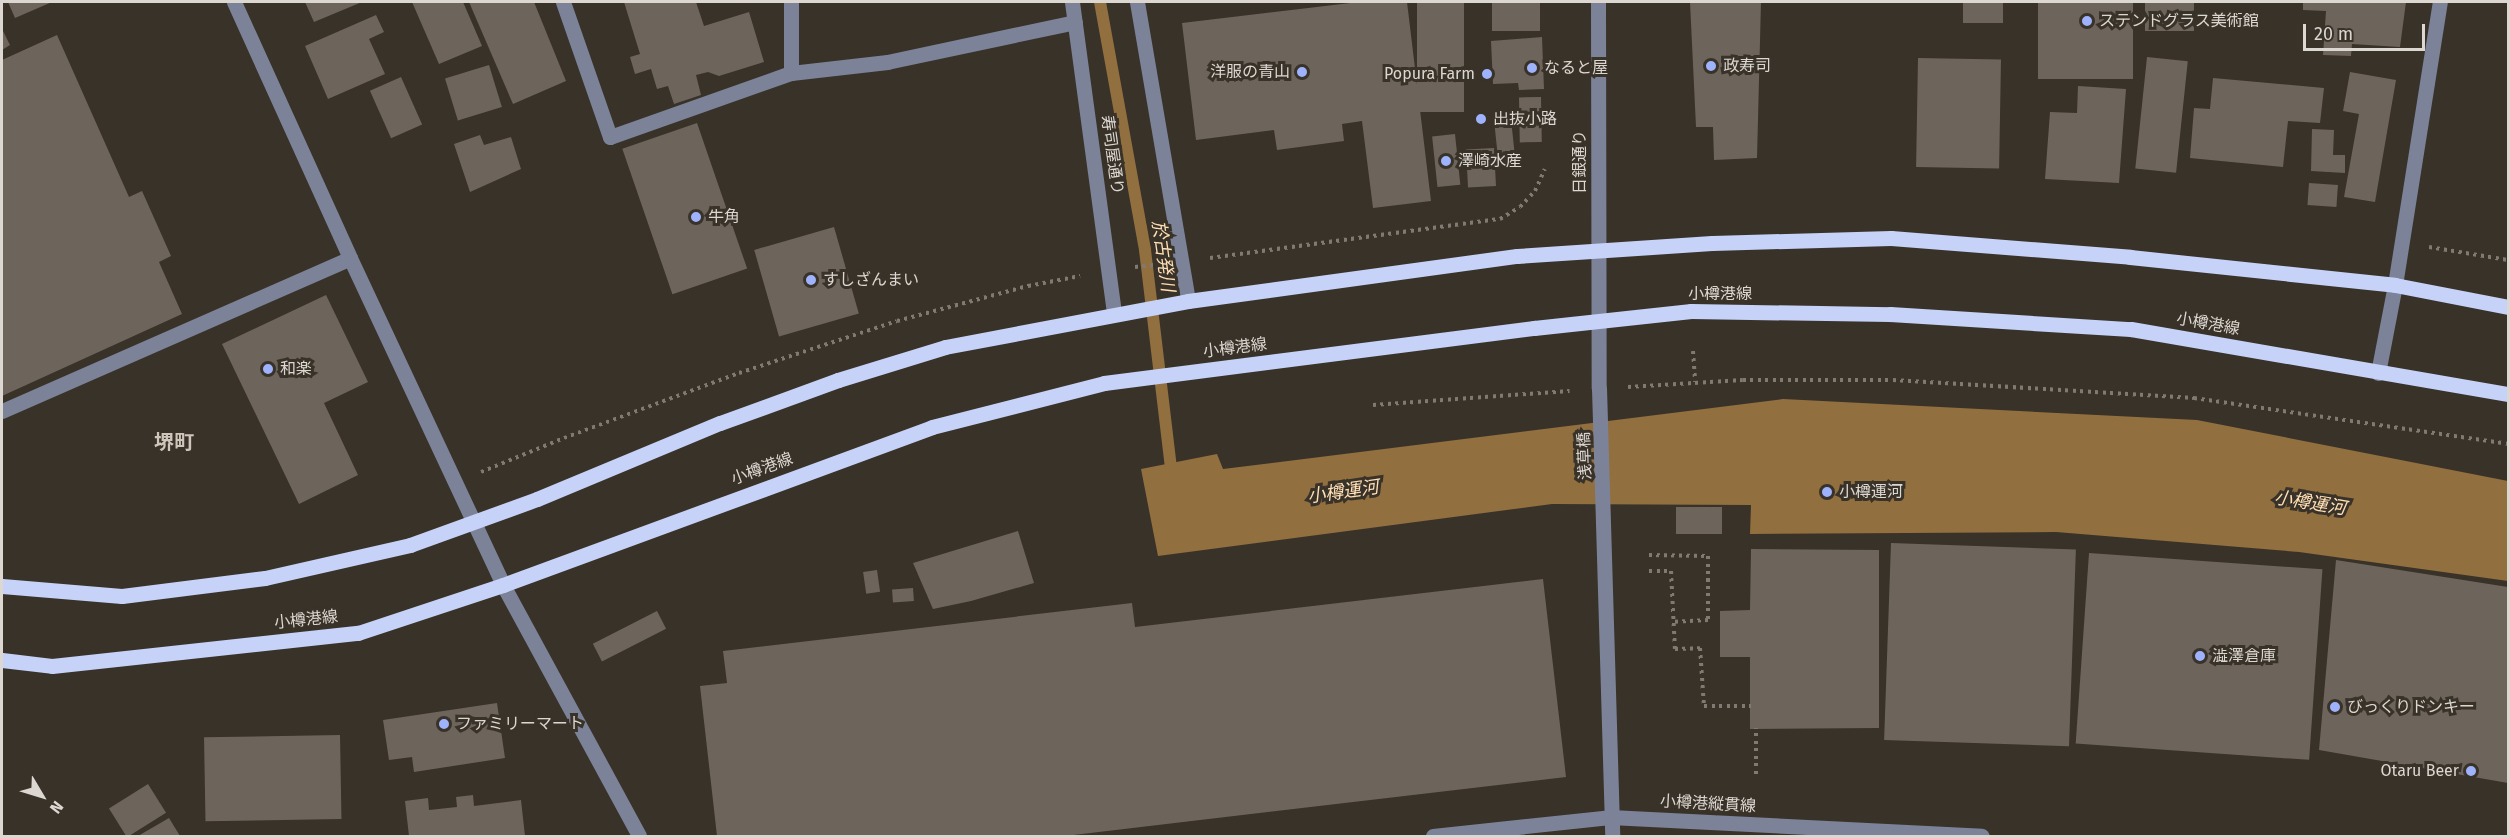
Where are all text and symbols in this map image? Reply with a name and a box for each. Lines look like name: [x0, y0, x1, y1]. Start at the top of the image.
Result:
place label: ステンドグラス美術館: [2099, 11, 2259, 31]
scale bar: [2306, 12, 2428, 50]
marker: ステンドグラス美術館: [2080, 14, 2094, 28]
text: 20 m: [2314, 23, 2353, 45]
place label: 政寿司: [1723, 56, 1771, 76]
place label: なると屋: [1544, 58, 1608, 78]
marker: 政寿司: [1704, 59, 1718, 73]
marker: なると屋: [1525, 61, 1539, 75]
place label: 洋服の青山: [1210, 62, 1290, 82]
place label: Popura Farm: [1384, 64, 1475, 84]
marker: 洋服の青山: [1295, 65, 1309, 79]
marker: Popura Farm: [1480, 67, 1494, 81]
place label: 出抜小路: [1493, 109, 1557, 129]
marker: 出抜小路: [1474, 112, 1488, 126]
street label: 寿司屋通り: [1097, 114, 1127, 196]
street label: 日銀通り: [1570, 130, 1590, 194]
place label: 澤崎水産: [1458, 151, 1522, 171]
marker: 澤崎水産: [1439, 154, 1453, 168]
place label: 牛角: [708, 207, 740, 227]
marker: 牛角: [689, 210, 703, 224]
water label: 於古発川: [1147, 219, 1179, 293]
place label: すしざんまい: [823, 270, 919, 290]
marker: すしざんまい: [804, 273, 818, 287]
street label: 小樽港線: [1688, 284, 1752, 304]
street label: 小樽港線: [2175, 309, 2241, 339]
street label: 小樽港線: [1202, 335, 1268, 361]
place label: 和楽: [280, 359, 312, 379]
marker: 和楽: [261, 362, 275, 376]
district label: 堺町: [154, 430, 194, 454]
street label: 浅草橋: [1575, 432, 1595, 480]
street label: 小樽港線: [729, 449, 795, 489]
water label: 小樽運河: [1306, 476, 1380, 508]
place label: 小樽運河: [1839, 482, 1903, 502]
marker: 小樽運河: [1820, 485, 1834, 499]
water label: 小樽運河: [2273, 487, 2347, 519]
street label: 小樽港線: [273, 607, 339, 633]
place label: 澁澤倉庫: [2212, 646, 2276, 666]
marker: 澁澤倉庫: [2193, 649, 2207, 663]
place label: びっくりドンキー: [2347, 697, 2475, 717]
marker: びっくりドンキー: [2328, 700, 2342, 714]
place label: ファミリーマート: [456, 714, 584, 734]
marker: ファミリーマート: [437, 717, 451, 731]
place label: Otaru Beer: [2380, 761, 2459, 781]
marker: Otaru Beer: [2464, 764, 2478, 778]
north arrow: [12, 766, 72, 826]
street label: 小樽港縦貫線: [1660, 792, 1756, 816]
text: N: [46, 797, 67, 817]

